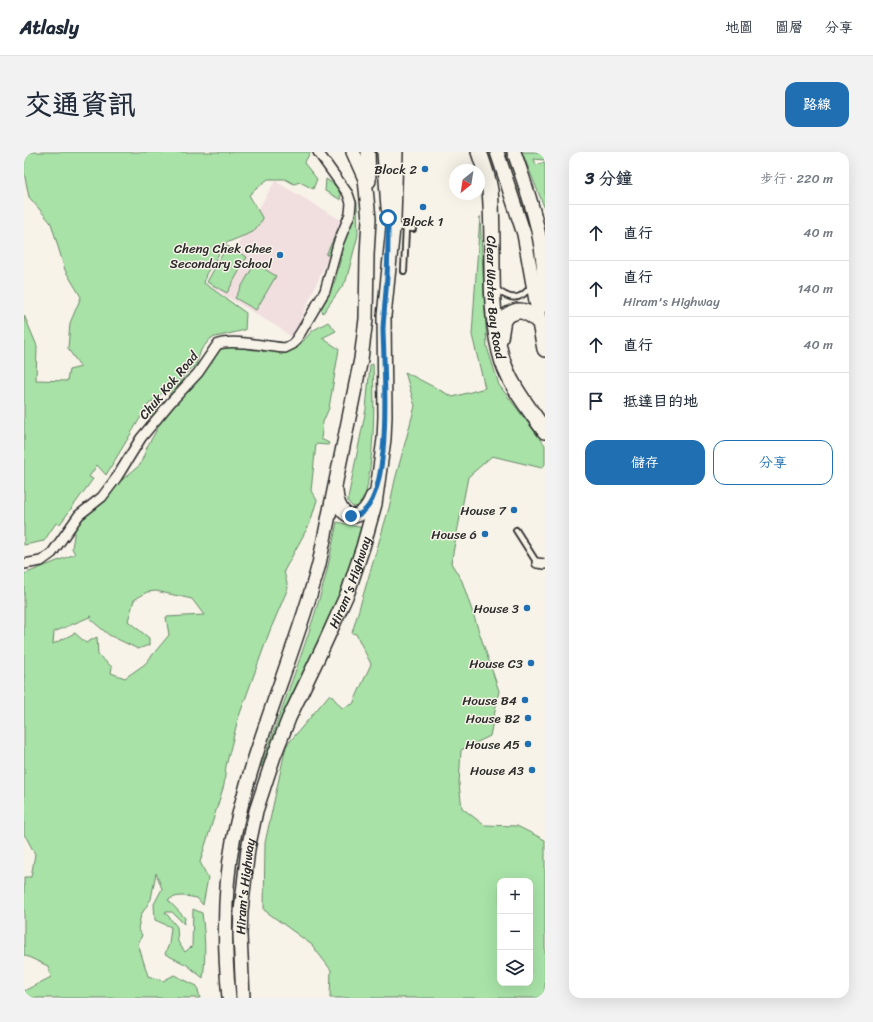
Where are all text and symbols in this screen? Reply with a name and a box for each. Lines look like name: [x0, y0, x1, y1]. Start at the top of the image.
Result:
text: Atlasly: [20, 11, 79, 44]
text: 地圖: [725, 15, 753, 40]
text: 圖層: [775, 15, 803, 40]
text: 分享: [825, 15, 853, 40]
text: 交通資訊: [24, 80, 136, 129]
button: 路線: [785, 82, 849, 127]
place label: Block 2: [374, 158, 417, 181]
text: 3 分鐘: [585, 163, 633, 193]
marker: Block 2: [420, 164, 430, 174]
north arrow: [449, 164, 485, 200]
text: 步行 · 220 m: [760, 167, 833, 190]
marker: Block 1: [418, 202, 428, 212]
route start: [379, 209, 397, 227]
place label: Block 1: [403, 210, 444, 233]
text: 直行: [623, 220, 653, 246]
text: 40 m: [803, 221, 833, 244]
icon: ahead: [585, 222, 607, 244]
street label: Clear Water Bay Road: [480, 235, 513, 363]
place label: Cheng Chek Chee Secondary School: [170, 237, 272, 275]
marker: Cheng Chek Chee Secondary School: [275, 250, 285, 260]
text: 直行: [623, 264, 653, 290]
text: 140 m: [798, 277, 833, 300]
icon: ahead: [585, 278, 607, 300]
text: Hiram's Highway: [623, 290, 720, 313]
text: 直行: [623, 332, 653, 358]
text: 40 m: [803, 333, 833, 356]
icon: ahead: [585, 334, 607, 356]
street label: Chuk Kok Road: [133, 345, 205, 425]
text: 抵達目的地: [623, 388, 698, 414]
icon: arrive: [585, 390, 607, 412]
button: 儲存: [585, 440, 705, 485]
button: 分享: [713, 440, 833, 485]
place label: House 7: [460, 499, 508, 522]
marker: House 7: [509, 505, 519, 515]
route end: [342, 507, 360, 525]
place label: House 6: [431, 523, 477, 546]
marker: House 6: [480, 529, 490, 539]
street label: Hiram's Highway: [322, 533, 378, 632]
place label: House 3: [473, 597, 519, 620]
marker: House 3: [522, 603, 532, 613]
place label: House C3: [469, 652, 523, 675]
marker: House C3: [526, 658, 536, 668]
place label: House B4: [462, 689, 517, 712]
marker: House B4: [520, 695, 530, 705]
place label: House B2: [466, 707, 520, 730]
marker: House B2: [523, 713, 533, 723]
place label: House A5: [465, 733, 520, 756]
marker: House A5: [523, 739, 533, 749]
place label: House A3: [470, 759, 524, 782]
marker: House A3: [527, 765, 537, 775]
street label: Hiram's Highway: [229, 836, 262, 935]
map controls: [497, 878, 533, 986]
button: +: [497, 878, 533, 914]
button: −: [497, 914, 533, 950]
button: layers: [497, 950, 533, 986]

